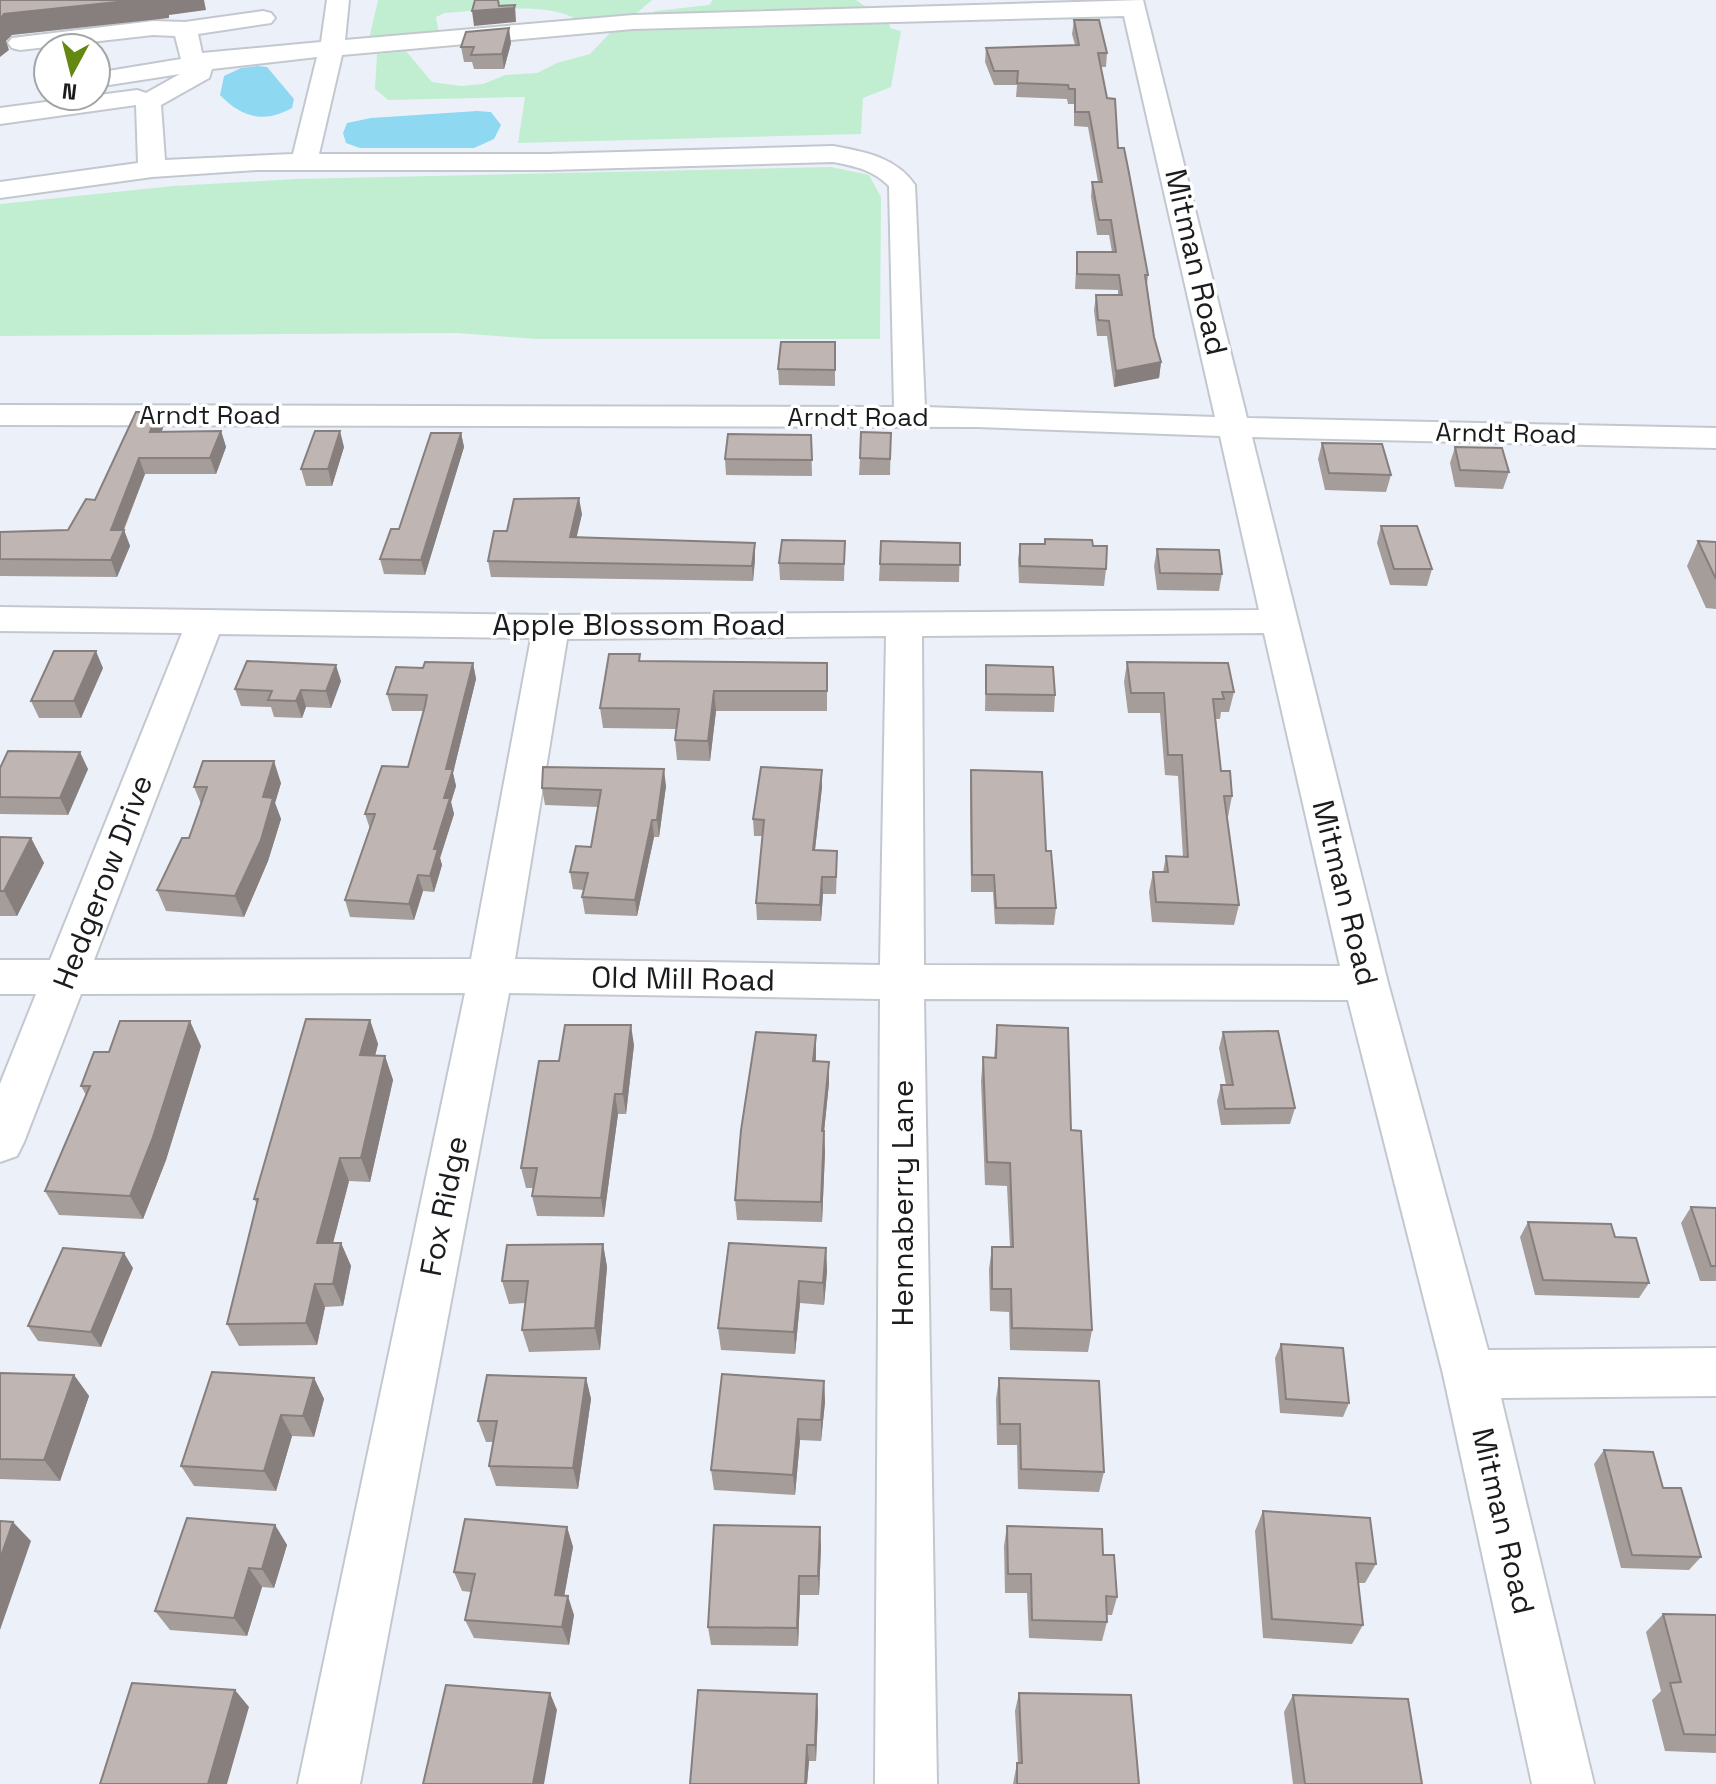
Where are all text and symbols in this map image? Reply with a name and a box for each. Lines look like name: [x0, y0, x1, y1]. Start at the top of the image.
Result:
north arrow: [32, 32, 112, 112]
text: N: [61, 77, 79, 107]
street label: Mitman Road: [1156, 165, 1237, 359]
street label: Arndt Road: [139, 398, 281, 432]
street label: Arndt Road: [787, 400, 929, 434]
street label: Arndt Road: [1435, 415, 1577, 451]
street label: Apple Blossom Road: [492, 605, 786, 644]
street label: Hedgerow Drive: [44, 769, 161, 994]
street label: Mitman Road: [1304, 796, 1387, 990]
street label: Old Mill Road: [591, 957, 775, 1000]
street label: Hennaberry Lane: [883, 1079, 922, 1327]
street label: Fox Ridge: [411, 1133, 476, 1279]
street label: Mitman Road: [1463, 1424, 1544, 1618]

